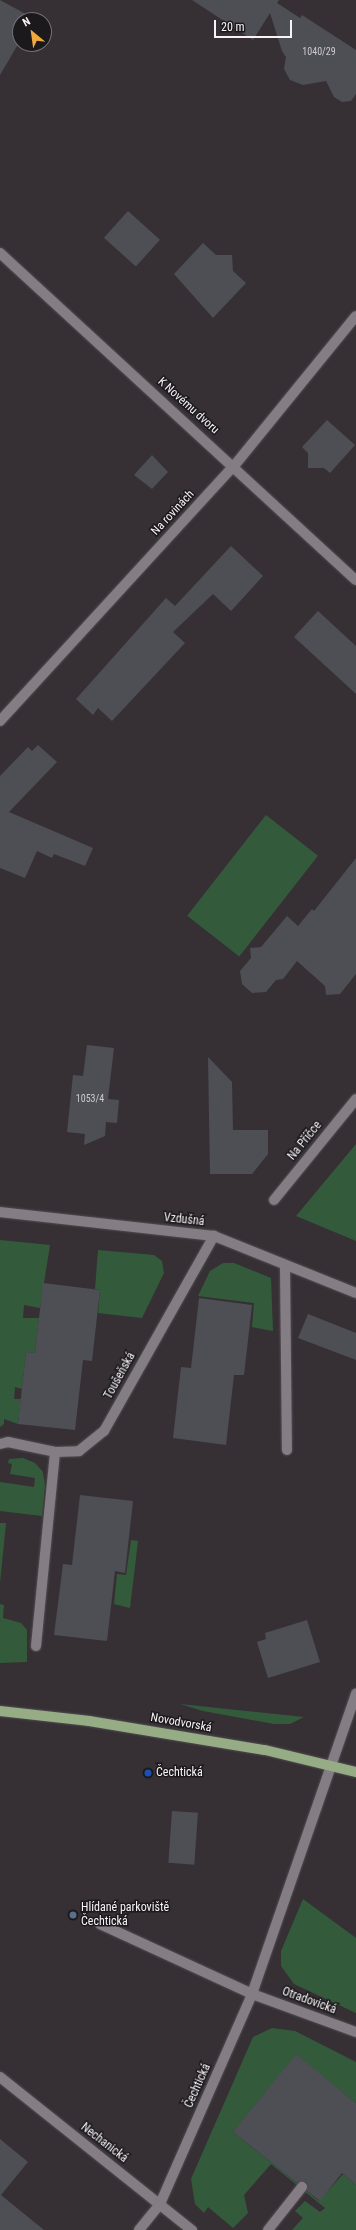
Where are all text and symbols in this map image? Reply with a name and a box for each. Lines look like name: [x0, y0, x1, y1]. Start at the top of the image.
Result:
north arrow: [12, 12, 52, 52]
scale bar: [216, 12, 294, 38]
text: N: [20, 15, 33, 29]
text: 20 m: [221, 20, 245, 34]
house number: 1040/29: [302, 46, 336, 58]
street label: K Novému dvoru: [154, 375, 222, 437]
street label: Na rovinách: [149, 488, 197, 538]
house number: 1053/4: [76, 1093, 104, 1105]
street label: Na Příčce: [285, 1119, 325, 1163]
street label: Vzdušná: [163, 1211, 205, 1229]
street label: Toušeňská: [101, 1350, 139, 1402]
street label: Novodvorská: [149, 1711, 213, 1735]
place label: Čechtická: [156, 1766, 203, 1780]
marker: Čechtická: [143, 1768, 153, 1778]
place label: Hlídané parkoviště Čechtická: [81, 1901, 169, 1929]
marker: Hlídané parkoviště Čechtická: [68, 1910, 78, 1920]
street label: Otradovická: [280, 1985, 338, 2017]
street label: Čechtická: [182, 2062, 214, 2110]
street label: Nechanická: [78, 2120, 130, 2166]

